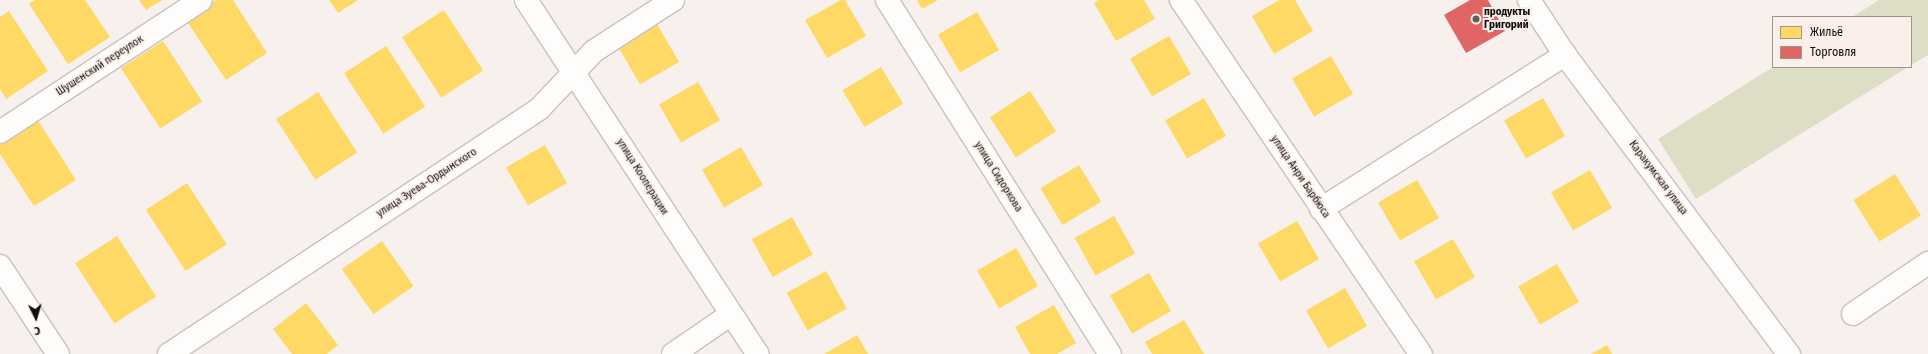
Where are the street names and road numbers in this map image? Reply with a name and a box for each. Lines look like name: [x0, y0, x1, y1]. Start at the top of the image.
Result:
street label: Шушенский переулок: [54, 33, 146, 99]
street label: улица Анри Барбюса: [1268, 133, 1332, 221]
street label: улица Кооперации: [613, 136, 671, 218]
street label: Каракумская улица: [1626, 138, 1690, 218]
street label: улица Сидоркова: [971, 139, 1025, 215]
street label: улица Зуева-Ордынского: [374, 146, 480, 220]

